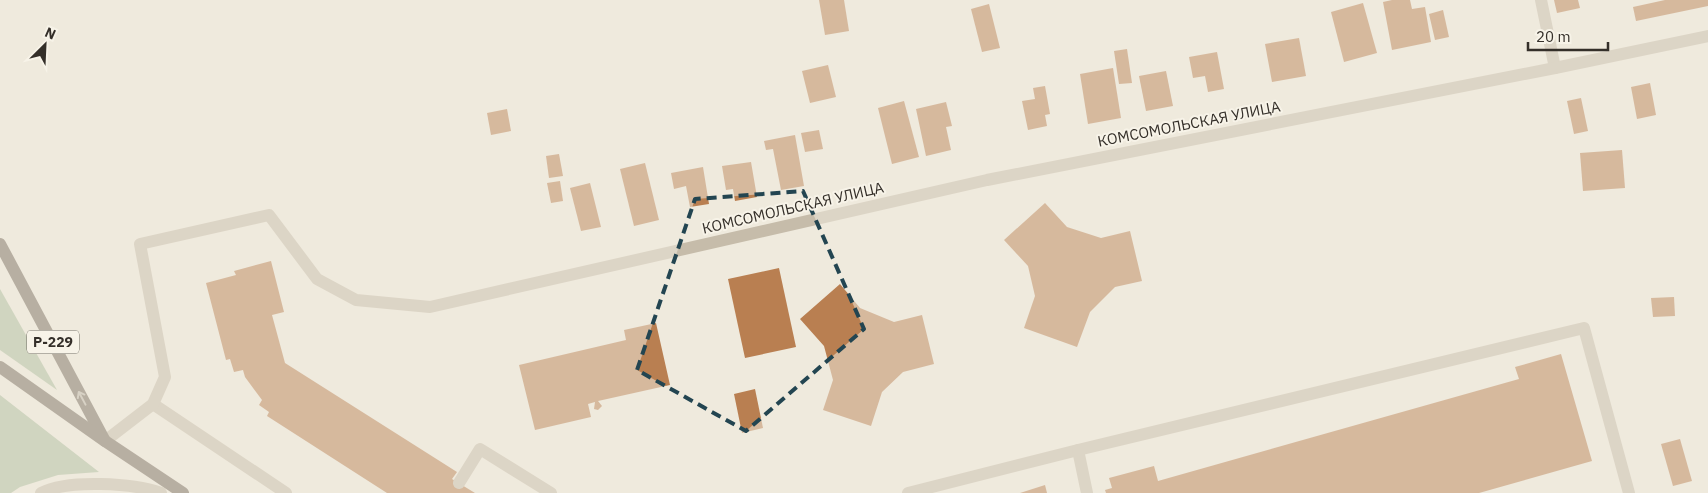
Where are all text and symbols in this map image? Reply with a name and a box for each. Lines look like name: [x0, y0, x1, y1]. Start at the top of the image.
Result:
north arrow: [20, 20, 70, 70]
scale bar: [1528, 20, 1608, 52]
text: N: [42, 23, 59, 43]
text: 20 m: [1536, 27, 1571, 46]
street label: КОМСОМОЛЬСКАЯ УЛИЦА: [1096, 96, 1282, 151]
street label: КОМСОМОЛЬСКАЯ УЛИЦА: [700, 177, 886, 238]
road number: Р-229: [27, 331, 79, 354]
one-way arrow: [77, 391, 86, 406]

